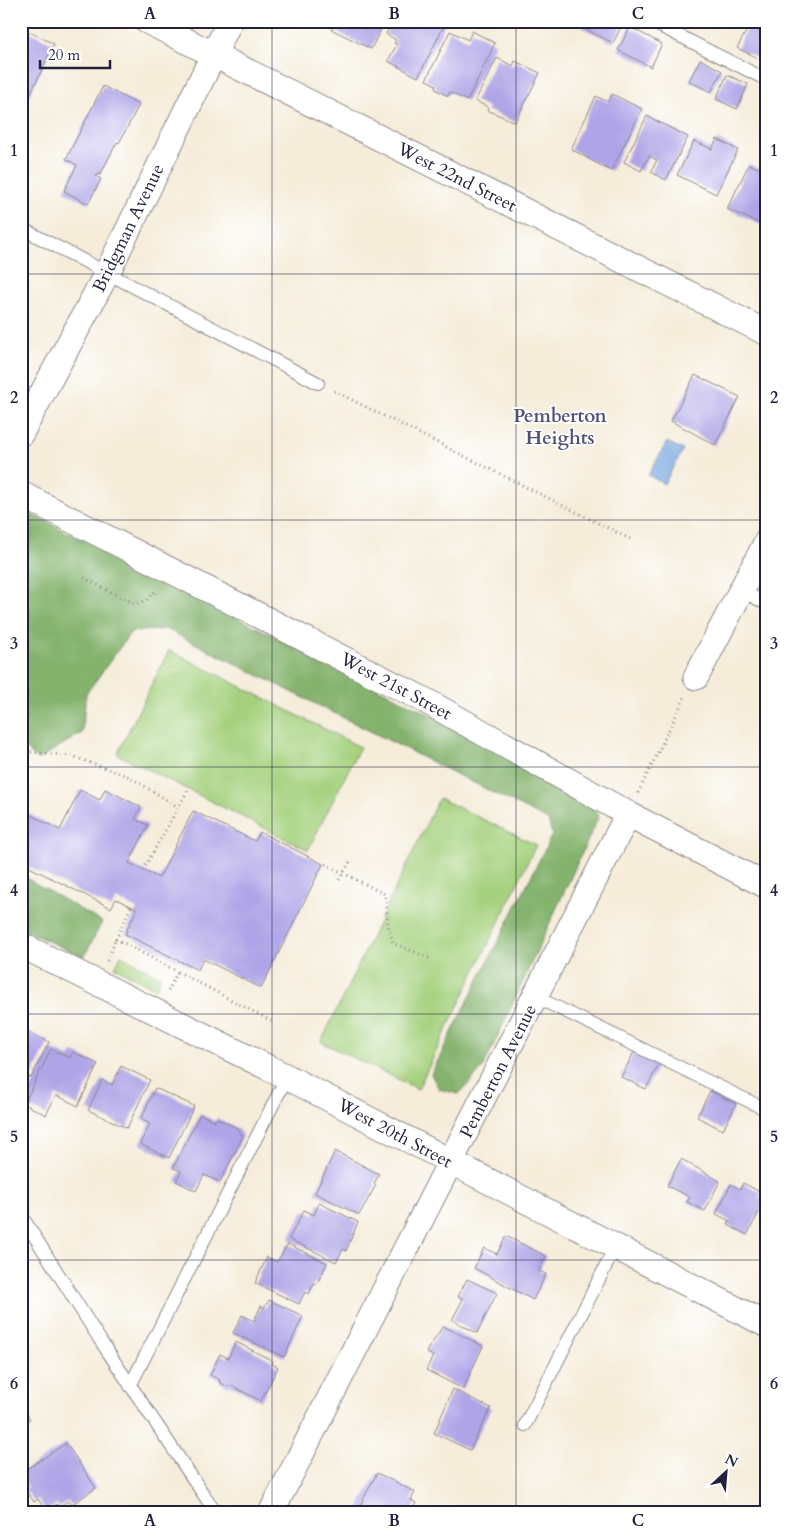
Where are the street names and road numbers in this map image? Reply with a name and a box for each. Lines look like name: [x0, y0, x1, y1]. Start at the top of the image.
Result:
street label: West 22nd Street: [392, 136, 521, 218]
street label: Bridgman Avenue: [87, 160, 170, 297]
street label: West 21st Street: [335, 646, 456, 726]
street label: Pemberton Avenue: [454, 1000, 543, 1143]
street label: West 20th Street: [332, 1092, 457, 1174]

